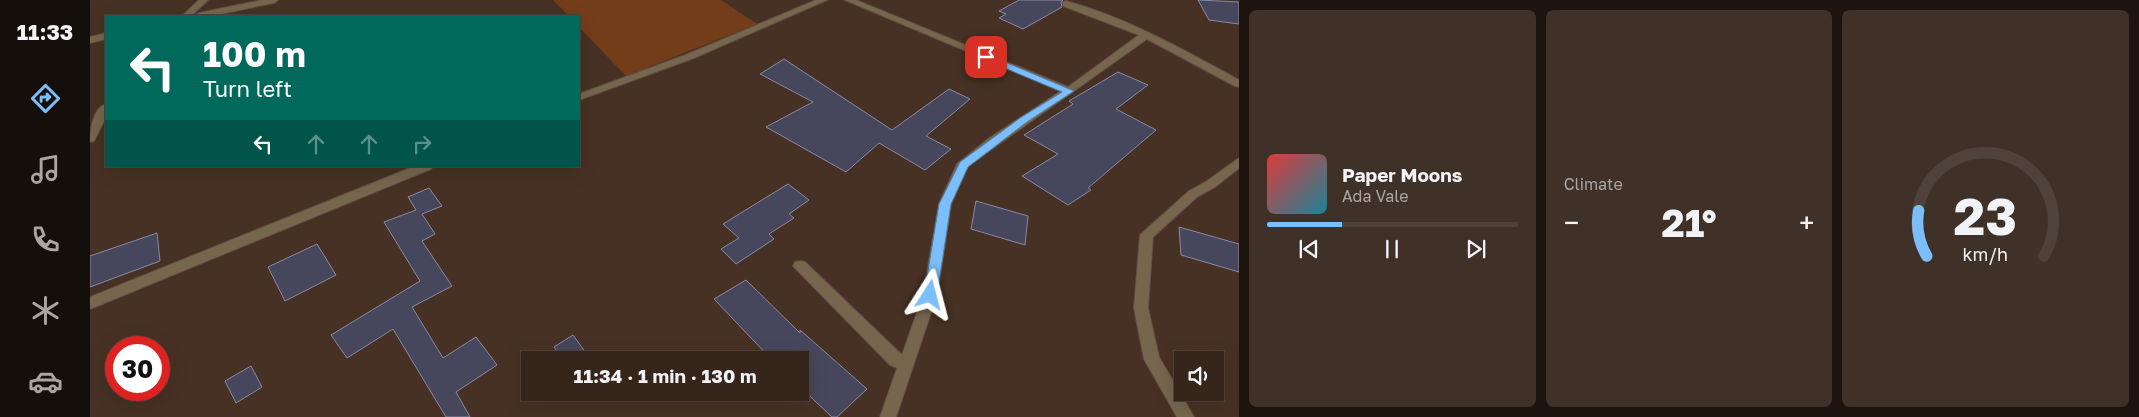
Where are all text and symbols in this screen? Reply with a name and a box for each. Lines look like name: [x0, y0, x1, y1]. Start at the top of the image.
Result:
text: 11:33: [17, 18, 73, 45]
text: 100 m: [203, 33, 306, 75]
icon: left: [120, 35, 185, 100]
pin: [965, 36, 1007, 78]
icon: arrive: [972, 43, 1000, 71]
text: Turn left: [203, 75, 292, 102]
icon: directions: [28, 81, 63, 116]
icon: left: [249, 130, 277, 158]
icon: ahead: [302, 130, 330, 158]
icon: ahead: [355, 130, 383, 158]
icon: right: [408, 130, 436, 158]
icon: music: [28, 152, 63, 187]
text: Paper Moons: [1342, 163, 1462, 186]
text: Climate: [1564, 174, 1623, 194]
text: 23: [1954, 184, 2017, 246]
text: Ada Vale: [1342, 186, 1408, 206]
text: 21°: [1661, 200, 1716, 245]
text: −: [1564, 206, 1579, 239]
text: +: [1799, 206, 1814, 239]
icon: phone: [28, 222, 63, 257]
icon: previous: [1295, 235, 1323, 263]
icon: pause: [1378, 235, 1406, 263]
icon: next: [1462, 235, 1490, 263]
text: km/h: [1963, 243, 2008, 265]
position arrow: [903, 268, 955, 320]
icon: climate: [28, 293, 63, 328]
speed limit sign: 30: [105, 336, 170, 401]
map controls: [1174, 351, 1224, 401]
button: sound: [1174, 351, 1224, 401]
icon: car: [28, 364, 63, 399]
text: 11:34 · 1 min · 130 m: [573, 364, 757, 387]

